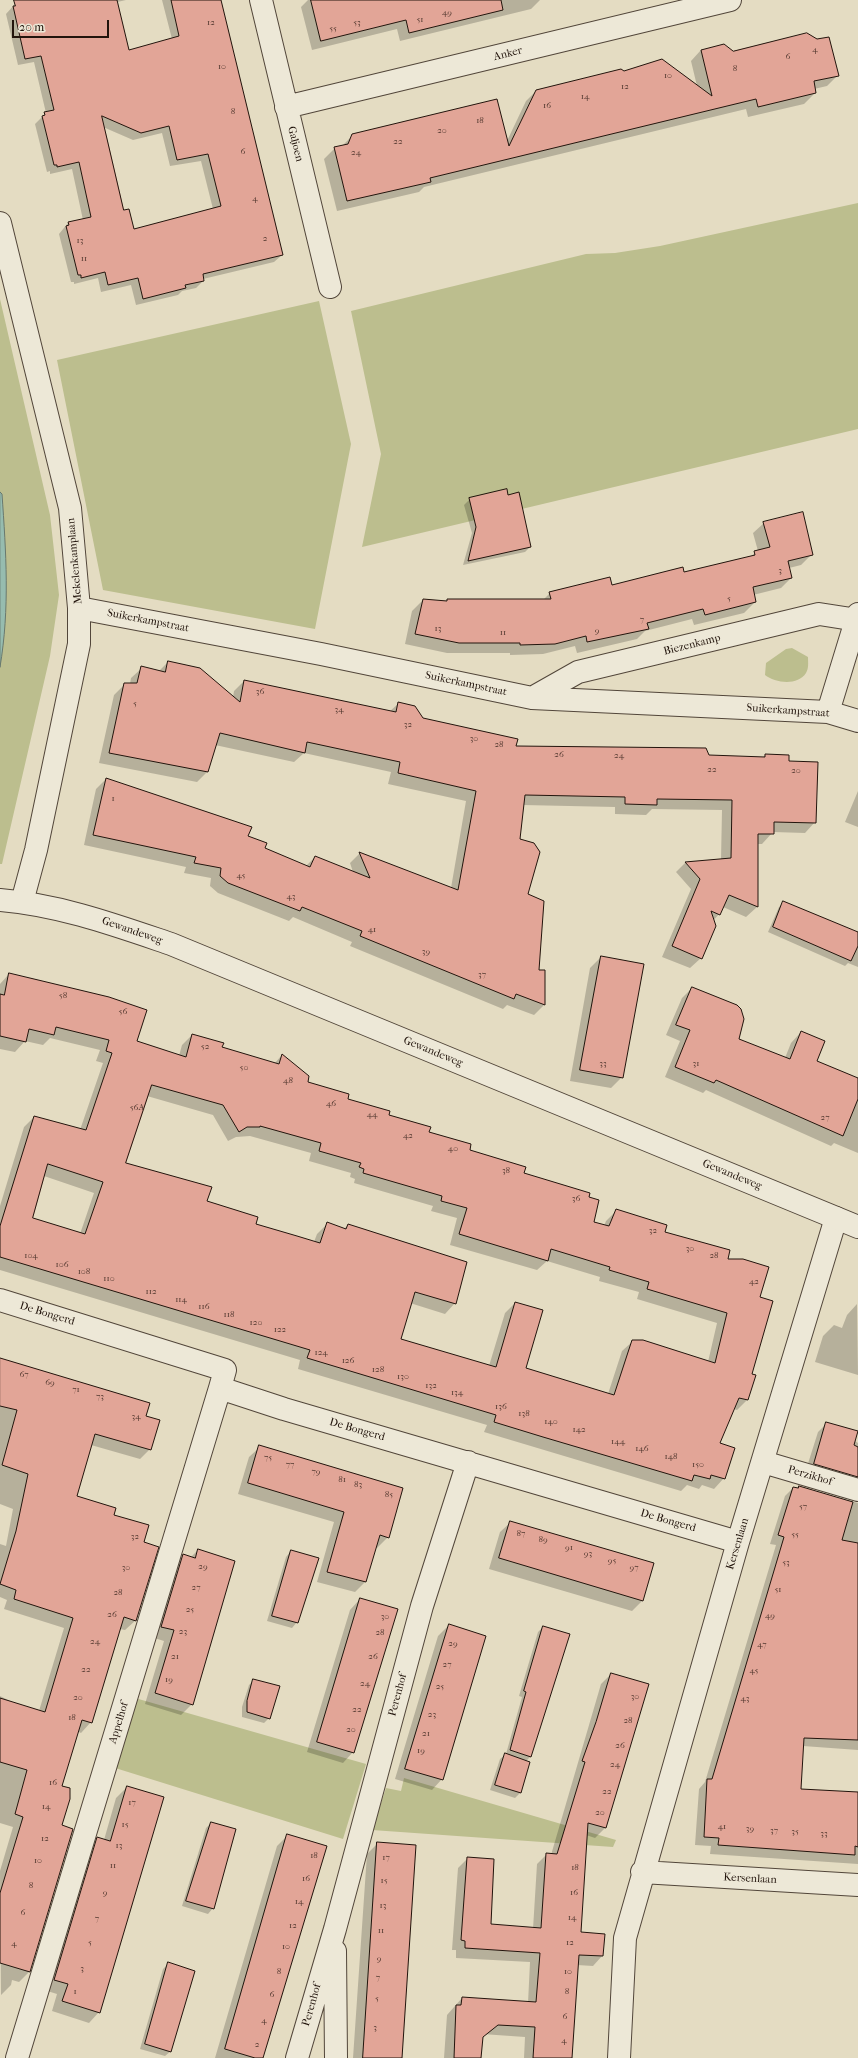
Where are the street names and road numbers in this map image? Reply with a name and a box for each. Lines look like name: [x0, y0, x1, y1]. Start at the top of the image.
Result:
street label: Anker: [492, 44, 524, 64]
street label: Galjoen: [284, 125, 306, 163]
street label: Mekelenkamplaan: [65, 517, 85, 605]
street label: Suikerkampstraat: [106, 607, 190, 635]
street label: Biezenkamp: [662, 632, 722, 658]
street label: Suikerkampstraat: [424, 669, 508, 699]
street label: Suikerkampstraat: [746, 702, 830, 720]
street label: Gewandeweg: [100, 914, 164, 948]
street label: Gewandeweg: [401, 1034, 465, 1070]
street label: Gewandeweg: [700, 1157, 764, 1193]
street label: De Bongerd: [18, 1299, 76, 1329]
street label: De Bongerd: [328, 1416, 386, 1444]
street label: Perzikhof: [786, 1463, 834, 1489]
street label: De Bongerd: [639, 1507, 697, 1535]
street label: Kersenlaan: [724, 1517, 752, 1571]
street label: Perenhof: [386, 1672, 410, 1718]
street label: Appelhof: [106, 1701, 132, 1745]
street label: Kersenlaan: [723, 1871, 777, 1887]
street label: Perenhof: [300, 1982, 324, 2028]

